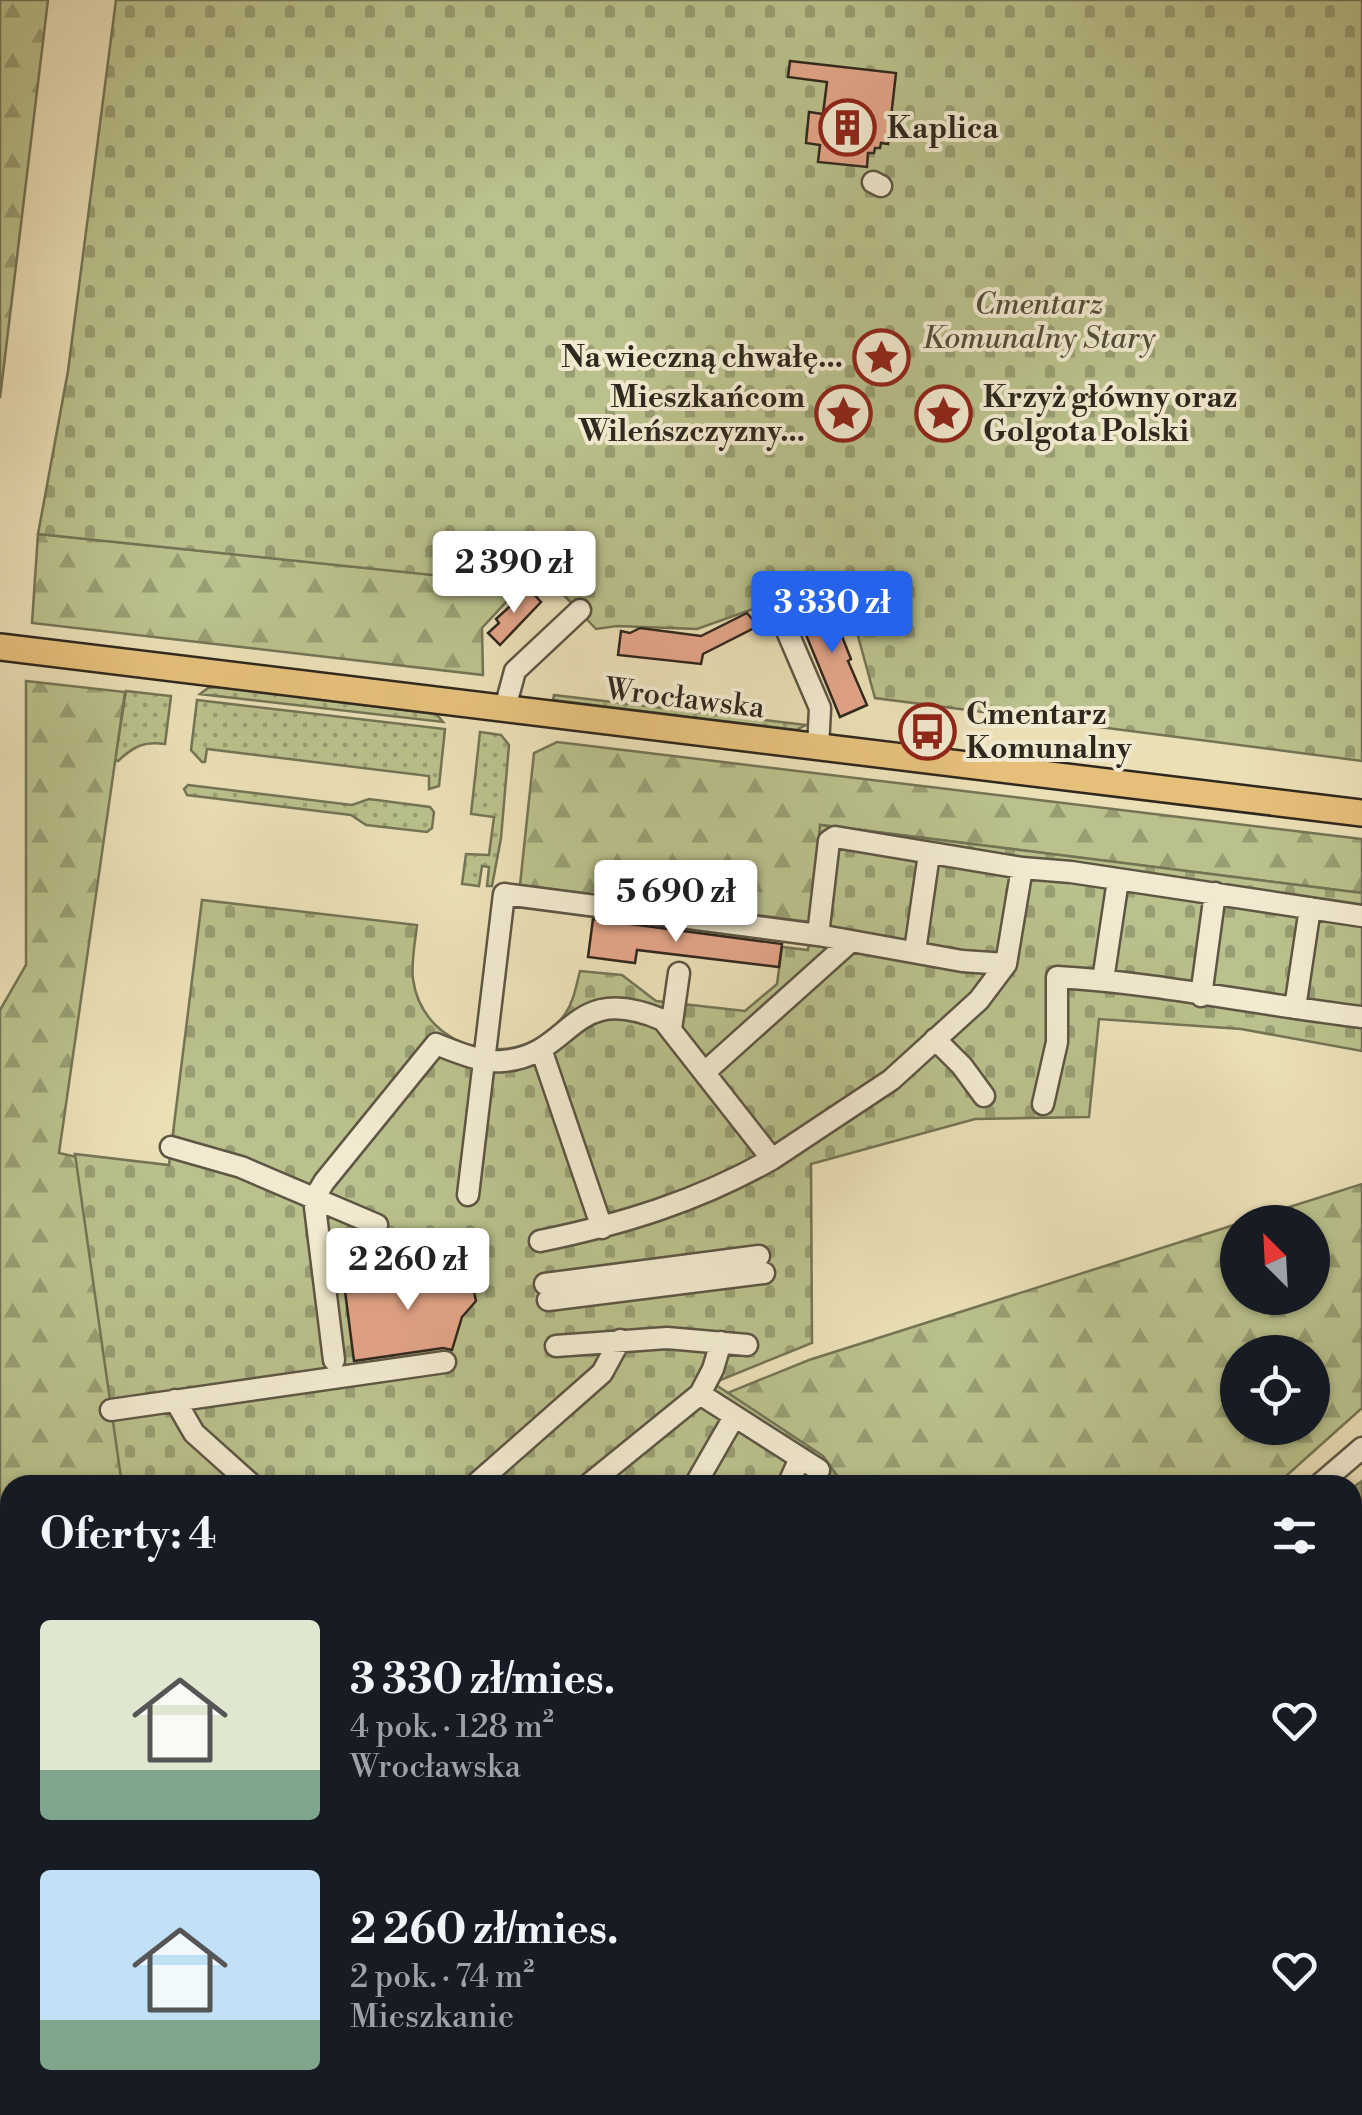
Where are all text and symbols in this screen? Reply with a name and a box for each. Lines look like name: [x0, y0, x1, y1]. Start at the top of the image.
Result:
building icon: Kaplica: [818, 98, 878, 158]
place label: Kaplica: [887, 110, 999, 148]
park label: Cmentarz Komunalny Stary: [923, 286, 1157, 358]
place icon: Na wieczną chwałę...: [852, 327, 912, 387]
place label: Na wieczną chwałę...: [561, 339, 843, 377]
place label: Mieszkańcom Wileńszczyzny...: [578, 379, 805, 451]
place label: Krzyż główny oraz Golgota Polski: [983, 379, 1237, 451]
place icon: Mieszkańcom Wileńszczyzny...: [814, 384, 874, 444]
place icon: Krzyż główny oraz Golgota Polski: [914, 384, 974, 444]
pin: 2 390 zł: [411, 531, 617, 616]
text: 2 390 zł: [455, 543, 573, 583]
pin: 3 330 zł: [729, 571, 935, 656]
text: 3 330 zł: [773, 583, 891, 623]
street label: Wrocławska: [602, 670, 768, 728]
place label: Cmentarz Komunalny: [966, 696, 1132, 768]
bus stop icon: Cmentarz Komunalny: [897, 701, 957, 761]
pin: 5 690 zł: [573, 860, 779, 945]
text: 5 690 zł: [616, 872, 736, 912]
north arrow: [1220, 1205, 1330, 1315]
map controls: [1220, 1205, 1330, 1445]
pin: 2 260 zł: [305, 1228, 511, 1313]
text: 2 260 zł: [348, 1240, 468, 1280]
button: locate: [1220, 1335, 1330, 1445]
icon: filters: [1267, 1508, 1322, 1563]
text: Oferty: 4: [40, 1509, 217, 1562]
text: 3 330 zł/mies.: [350, 1654, 615, 1707]
icon: home: [120, 1660, 240, 1780]
icon: heart: [1267, 1693, 1322, 1748]
text: 4 pok. · 128 m²: [350, 1707, 554, 1747]
text: Wrocławska: [350, 1747, 521, 1787]
text: 2 260 zł/mies.: [350, 1904, 618, 1957]
icon: home: [120, 1910, 240, 2030]
icon: heart: [1267, 1943, 1322, 1998]
text: 2 pok. · 74 m²: [350, 1957, 534, 1997]
text: Mieszkanie: [350, 1997, 514, 2037]

